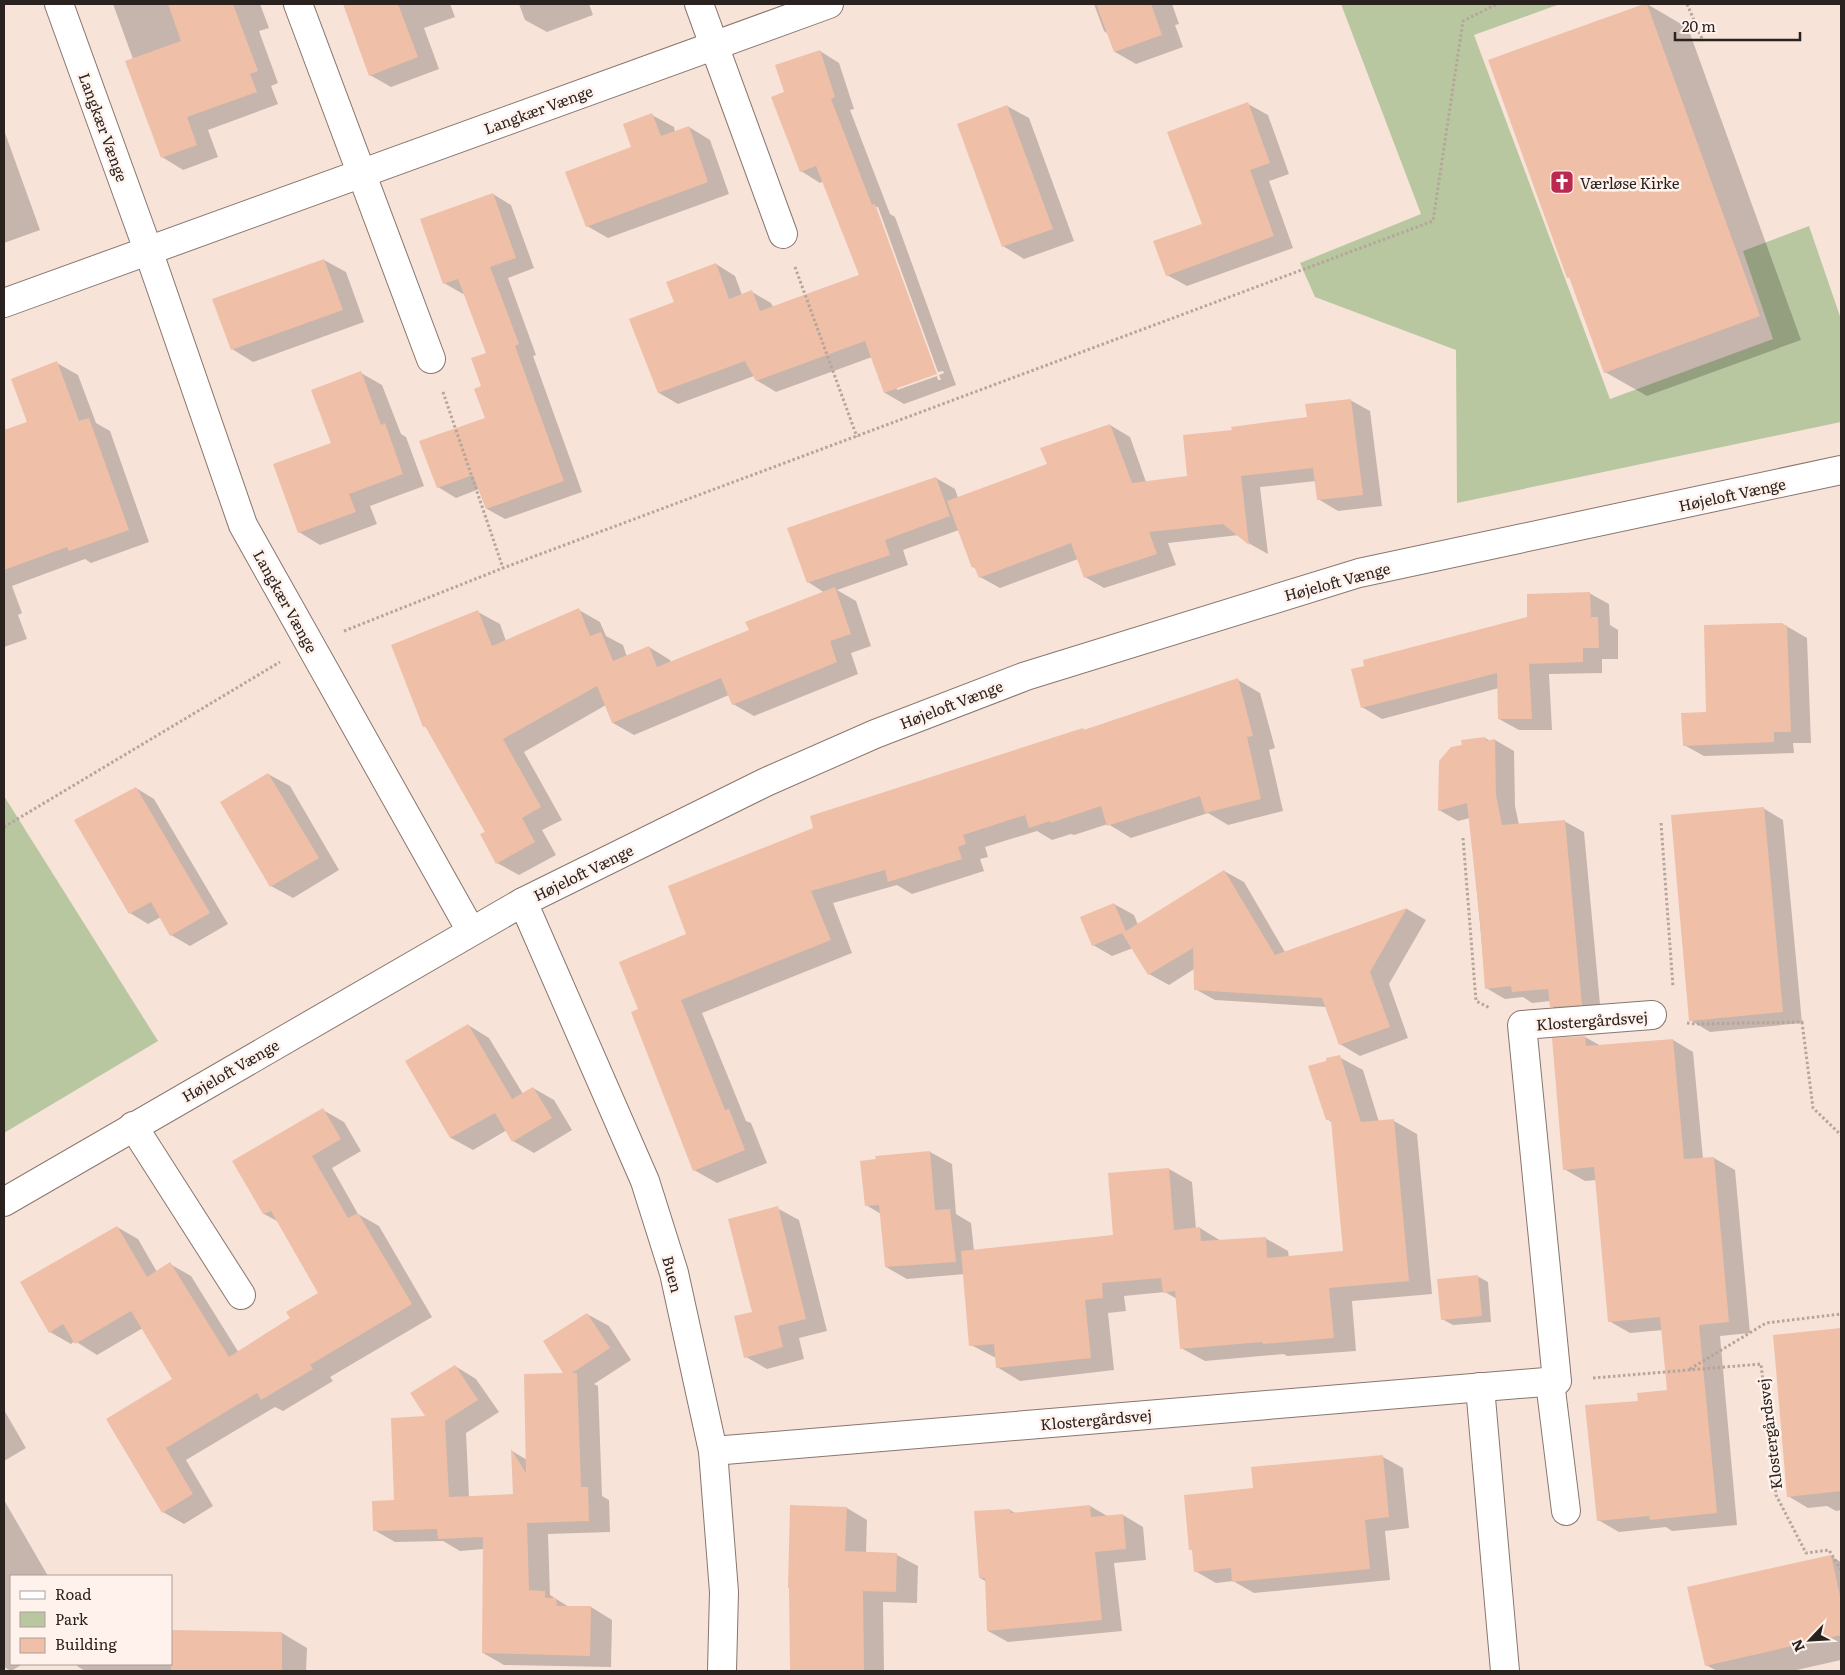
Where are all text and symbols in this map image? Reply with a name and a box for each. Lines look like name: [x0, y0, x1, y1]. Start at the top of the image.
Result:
scale bar: [1675, 10, 1800, 42]
text: 20 m: [1682, 14, 1716, 37]
street label: Langkær Vænge: [74, 69, 134, 185]
street label: Langkær Vænge: [480, 79, 596, 139]
church icon: Værløse Kirke: [1549, 169, 1575, 195]
place label: Værløse Kirke: [1580, 171, 1680, 194]
street label: Højeloft Vænge: [1676, 471, 1788, 517]
street label: Langkær Vænge: [248, 545, 324, 657]
street label: Højeloft Vænge: [1281, 556, 1393, 606]
street label: Højeloft Vænge: [896, 674, 1006, 734]
street label: Højeloft Vænge: [529, 838, 637, 906]
street label: Klostergårdsvej: [1535, 1005, 1649, 1035]
street label: Højeloft Vænge: [177, 1033, 283, 1107]
street label: Buen: [657, 1253, 689, 1295]
street label: Klostergårdsvej: [1751, 1377, 1787, 1491]
street label: Klostergårdsvej: [1039, 1403, 1153, 1435]
legend: [10, 1575, 172, 1665]
text: Road: [55, 1582, 91, 1605]
text: Park: [55, 1607, 89, 1630]
north arrow: [1785, 1615, 1835, 1665]
text: Building: [55, 1632, 117, 1655]
text: N: [1786, 1636, 1809, 1655]

